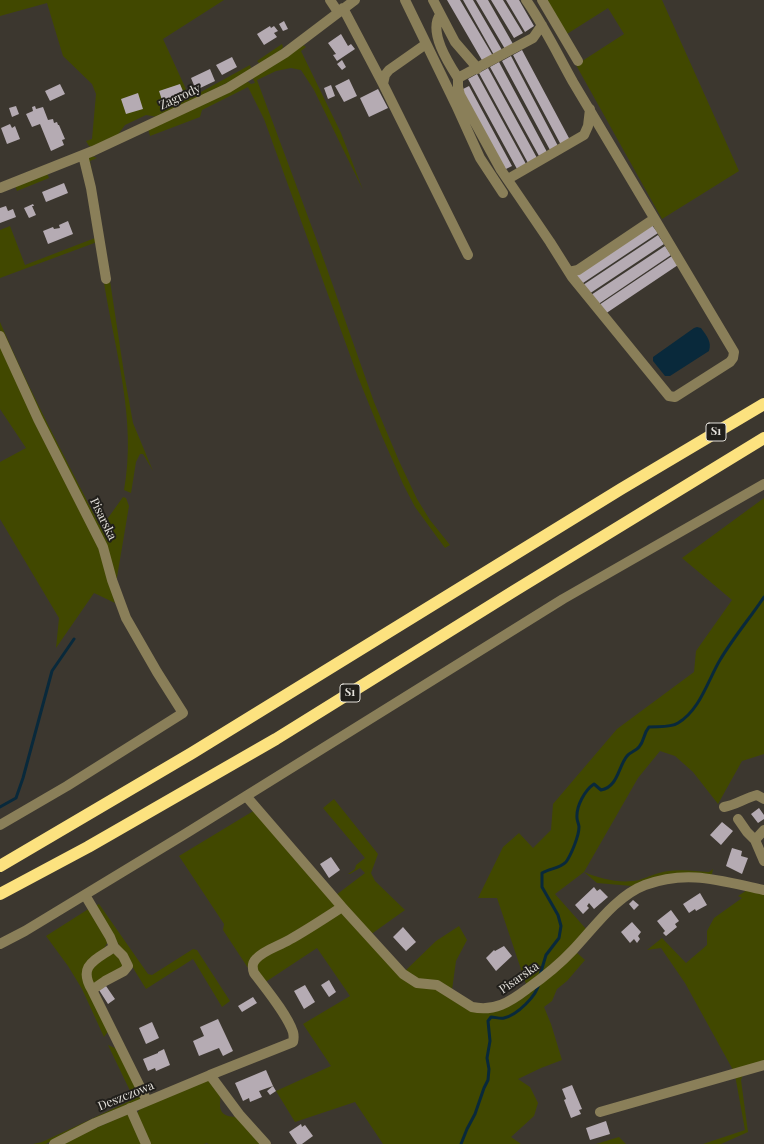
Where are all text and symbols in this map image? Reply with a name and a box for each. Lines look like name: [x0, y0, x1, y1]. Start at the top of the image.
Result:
street label: Zagrody: [157, 81, 203, 113]
road number: S1: [706, 423, 726, 441]
street label: Pisarska: [87, 496, 119, 542]
road number: S1: [340, 684, 360, 702]
street label: Pisarska: [496, 959, 542, 997]
street label: Deszczowa: [96, 1078, 156, 1114]

